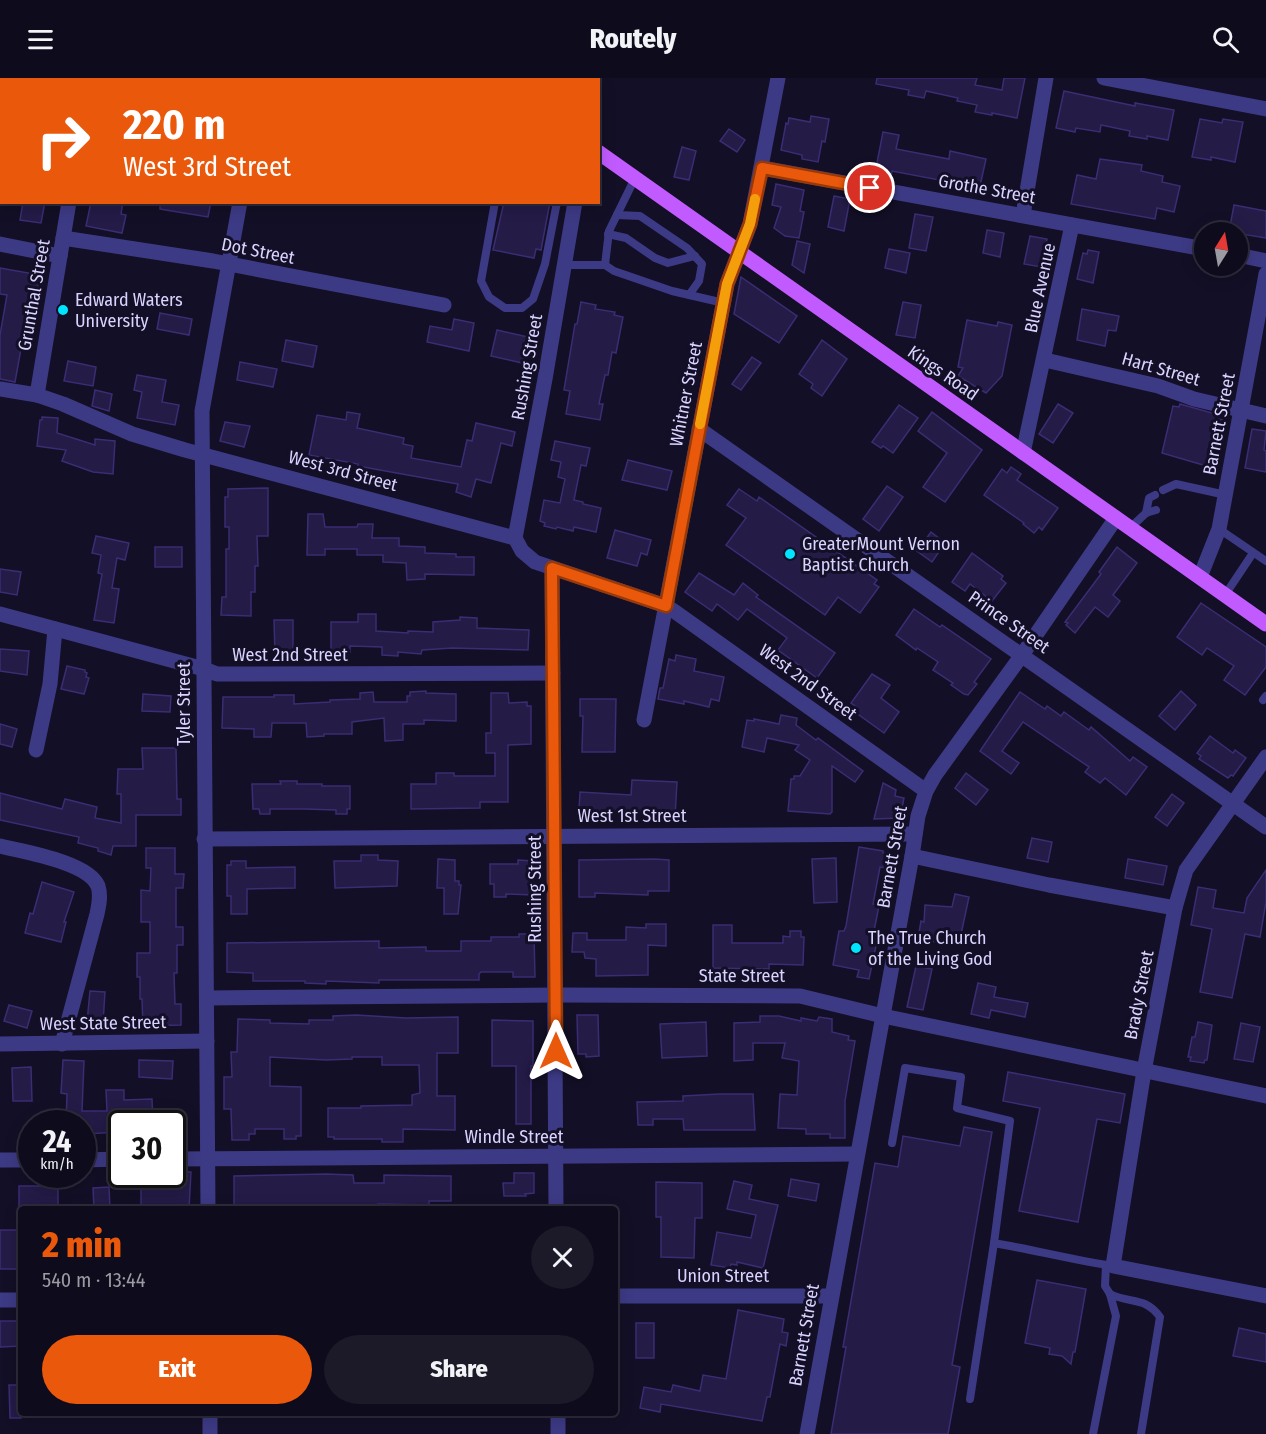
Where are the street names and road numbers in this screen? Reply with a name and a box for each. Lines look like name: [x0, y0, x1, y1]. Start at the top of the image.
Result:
street label: Grothe Street: [937, 170, 1037, 208]
street label: Dot Street: [219, 233, 297, 269]
street label: Grunthal Street: [13, 237, 55, 352]
street label: Blue Avenue: [1020, 241, 1060, 335]
street label: Rushing Street: [507, 312, 547, 422]
street label: Whitner Street: [665, 339, 707, 448]
street label: Kings Road: [903, 341, 983, 405]
street label: Hart Street: [1119, 347, 1203, 391]
street label: Barnett Street: [1198, 371, 1240, 477]
street label: West 3rd Street: [286, 446, 400, 496]
street label: Prince Street: [964, 586, 1054, 658]
street label: West 2nd Street: [755, 639, 861, 725]
street label: West 2nd Street: [232, 644, 348, 666]
street label: Tyler Street: [173, 662, 195, 746]
street label: Barnett Street: [872, 804, 912, 910]
street label: West 1st Street: [577, 805, 687, 827]
street label: Rushing Street: [524, 835, 546, 943]
street label: Brady Street: [1120, 948, 1158, 1042]
street label: State Street: [699, 965, 785, 987]
street label: West State Street: [40, 1011, 167, 1035]
street label: Windle Street: [464, 1126, 564, 1148]
street label: Union Street: [677, 1265, 769, 1287]
street label: Barnett Street: [784, 1282, 824, 1388]

